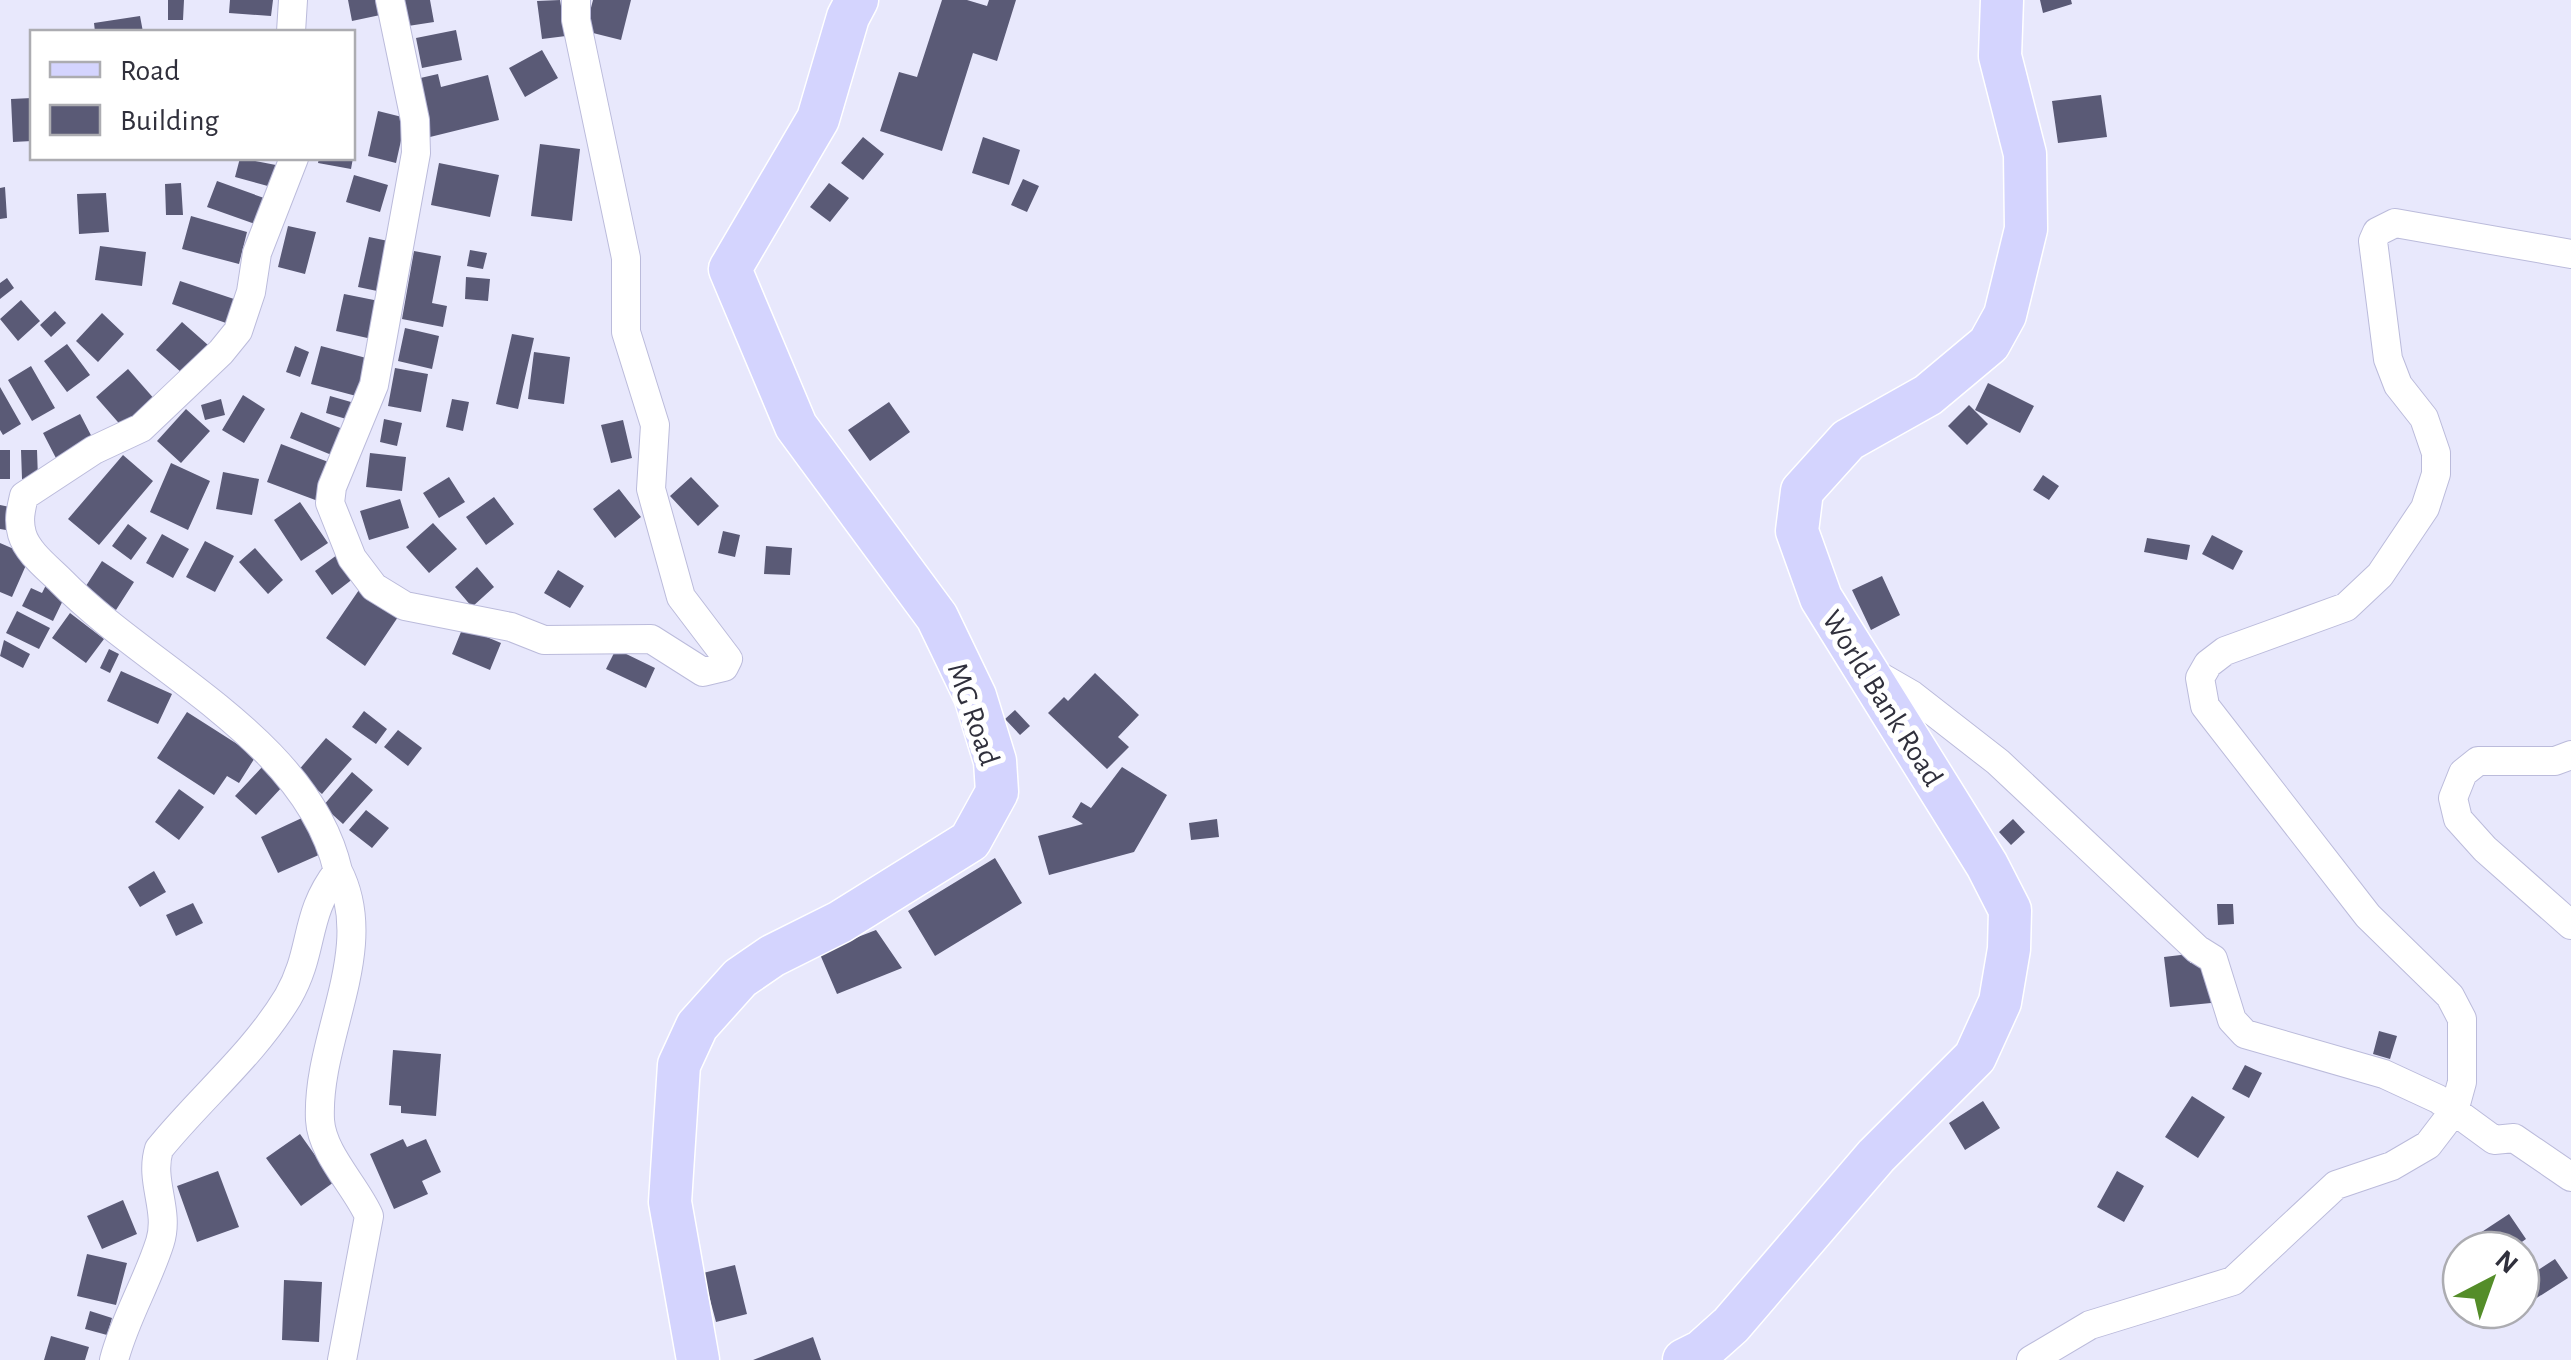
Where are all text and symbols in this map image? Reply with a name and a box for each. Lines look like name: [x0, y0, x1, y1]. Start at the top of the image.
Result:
legend: [30, 30, 355, 160]
text: Road: [120, 56, 180, 86]
text: Building: [120, 106, 219, 136]
street label: World Bank Road: [1816, 605, 1948, 792]
street label: MG Road: [942, 659, 1005, 769]
north arrow: [2441, 1230, 2541, 1330]
text: N: [2490, 1246, 2523, 1280]

